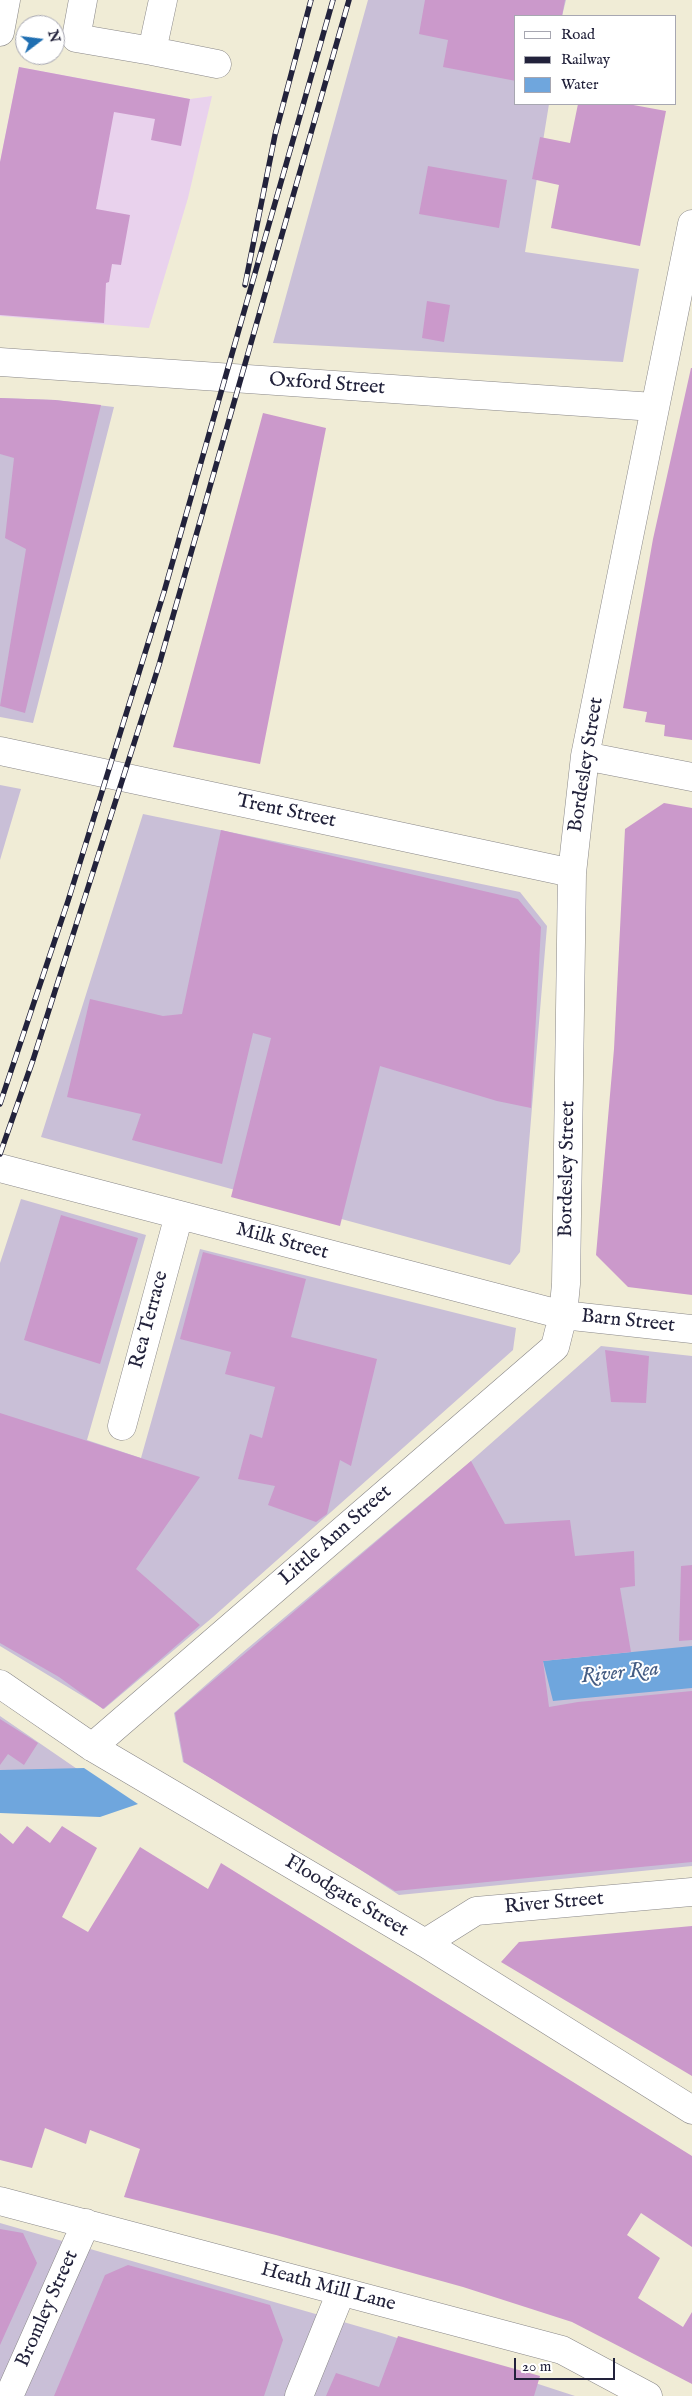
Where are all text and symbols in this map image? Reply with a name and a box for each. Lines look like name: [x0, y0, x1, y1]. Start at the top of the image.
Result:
north arrow: [15, 15, 65, 65]
legend: [514, 15, 677, 105]
text: Road: [561, 25, 595, 44]
text: N: [43, 28, 64, 45]
text: Railway: [561, 50, 610, 69]
text: Water: [561, 75, 598, 94]
street label: Oxford Street: [268, 369, 386, 401]
street label: Bordesley Street: [564, 696, 610, 834]
street label: Trent Street: [234, 790, 338, 834]
street label: Bordesley Street: [555, 1100, 581, 1238]
street label: Milk Street: [233, 1218, 331, 1266]
street label: Rea Terrace: [125, 1268, 175, 1372]
street label: Barn Street: [580, 1305, 676, 1339]
street label: Little Ann Street: [275, 1481, 397, 1591]
water label: River Rea: [580, 1657, 660, 1691]
street label: Floodgate Street: [280, 1851, 412, 1943]
street label: River Street: [503, 1888, 605, 1920]
street label: Bromley Street: [12, 2247, 84, 2371]
street label: Heath Mill Lane: [258, 2258, 398, 2318]
scale bar: [517, 2348, 618, 2380]
text: 20 m: [522, 2357, 551, 2376]

